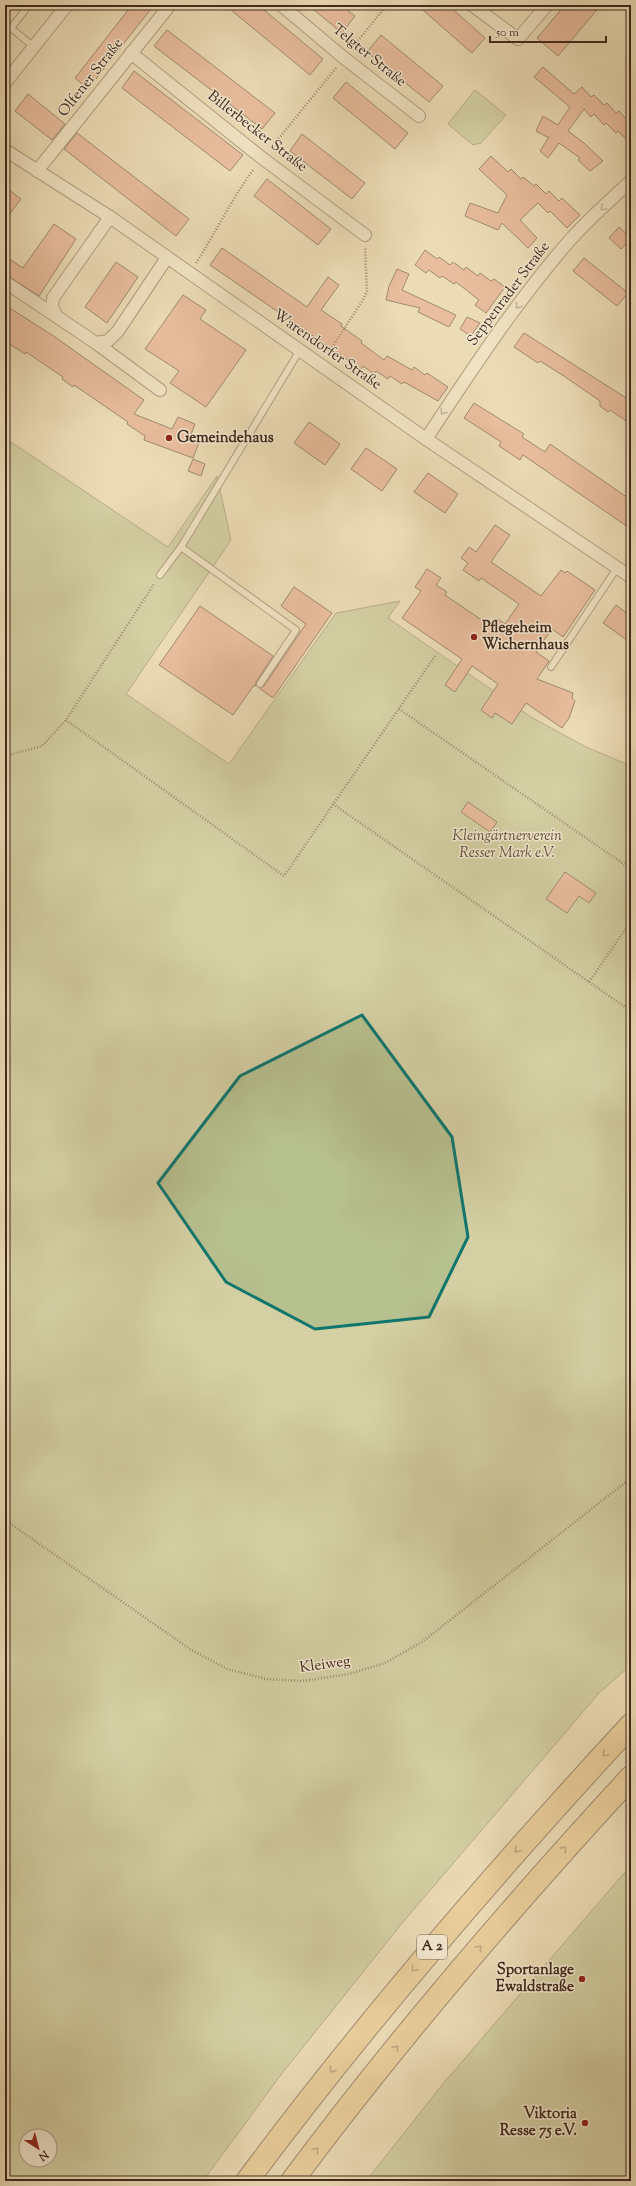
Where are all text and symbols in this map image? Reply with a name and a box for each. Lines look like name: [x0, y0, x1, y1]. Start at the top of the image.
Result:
scale bar: [490, 18, 606, 44]
street label: Telgter Straße: [327, 20, 411, 92]
text: 50 m: [495, 24, 519, 42]
street label: Olfener Straße: [54, 34, 128, 122]
street label: Billerbecker Straße: [203, 86, 311, 178]
one-way arrow: [600, 203, 608, 211]
street label: Seppenrader Straße: [463, 237, 555, 351]
one-way arrow: [516, 301, 523, 308]
street label: Warendorfer Straße: [268, 305, 386, 395]
one-way arrow: [441, 408, 448, 415]
place label: Gemeindehaus: [177, 428, 274, 449]
marker: Gemeindehaus: [164, 433, 174, 443]
place label: Pflegeheim Wichernhaus: [482, 618, 569, 656]
marker: Pflegeheim Wichernhaus: [469, 632, 479, 642]
park label: Kleingärtnerverein Resser Mark e.V.: [452, 826, 562, 864]
street label: Kleiweg: [298, 1651, 352, 1679]
one-way arrow: [602, 1749, 609, 1757]
one-way arrow: [514, 1845, 522, 1853]
one-way arrow: [560, 1847, 567, 1854]
road number: A 2: [417, 1935, 447, 1959]
one-way arrow: [475, 1945, 482, 1952]
place label: Sportanlage Ewaldstraße: [496, 1960, 574, 1998]
one-way arrow: [411, 1965, 418, 1972]
marker: Sportanlage Ewaldstraße: [577, 1974, 587, 1984]
one-way arrow: [392, 2045, 399, 2052]
one-way arrow: [329, 2066, 336, 2073]
place label: Viktoria Resse 75 e.V.: [500, 2104, 577, 2142]
marker: Viktoria Resse 75 e.V.: [580, 2118, 590, 2128]
north arrow: [18, 2128, 58, 2168]
text: N: [35, 2146, 52, 2164]
one-way arrow: [311, 2147, 318, 2154]

